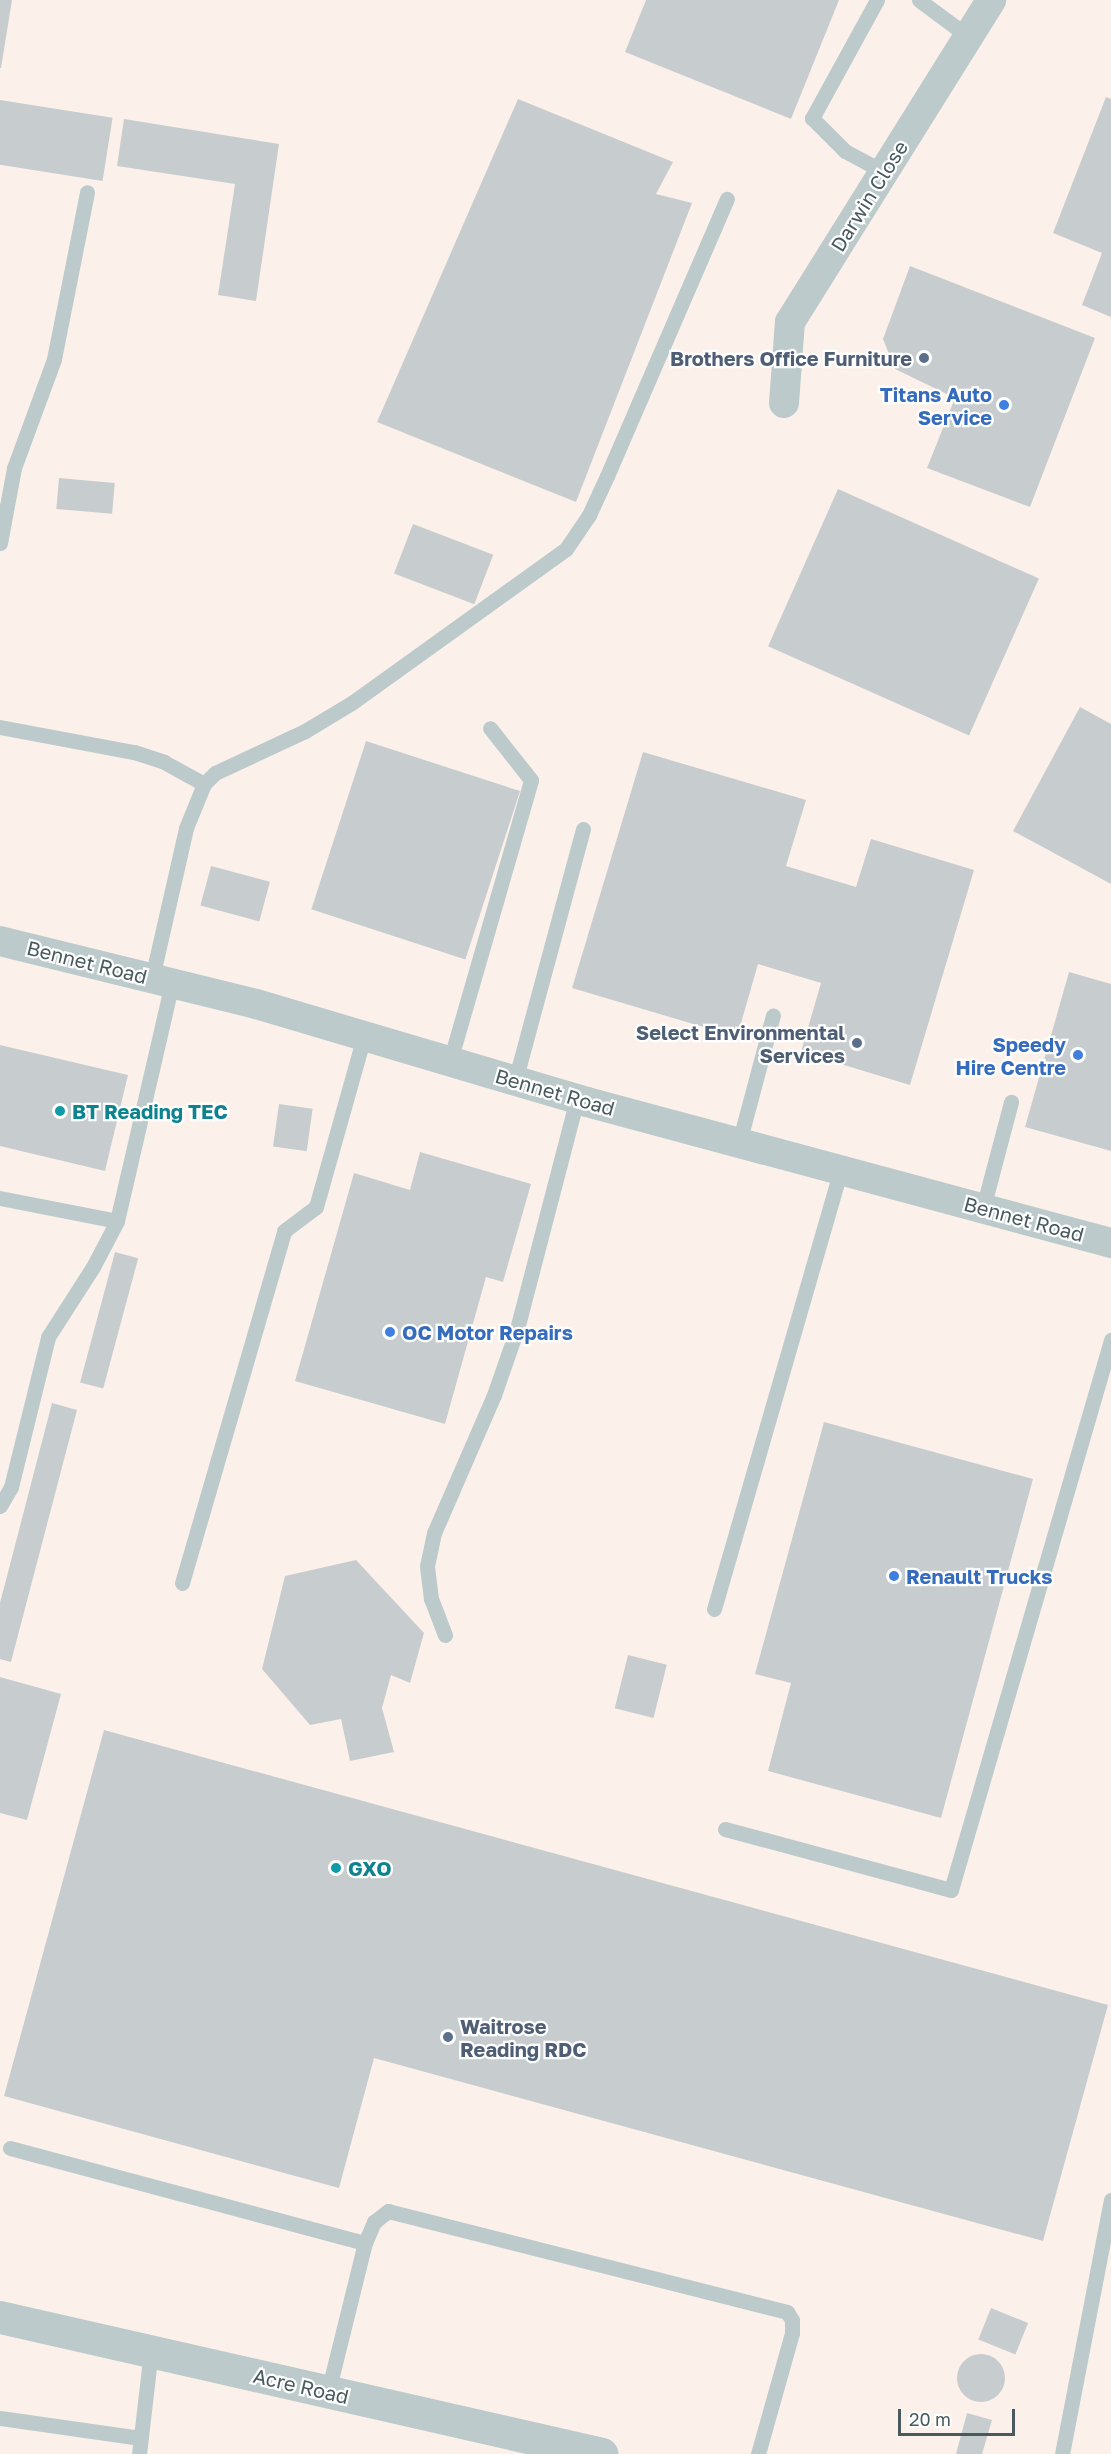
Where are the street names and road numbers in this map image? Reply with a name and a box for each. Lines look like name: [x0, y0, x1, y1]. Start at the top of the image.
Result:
street label: Darwin Close: [825, 136, 913, 256]
street label: Bennet Road: [24, 935, 150, 989]
street label: Bennet Road: [492, 1063, 618, 1121]
street label: Bennet Road: [961, 1191, 1087, 1247]
street label: Acre Road: [251, 2363, 351, 2409]

